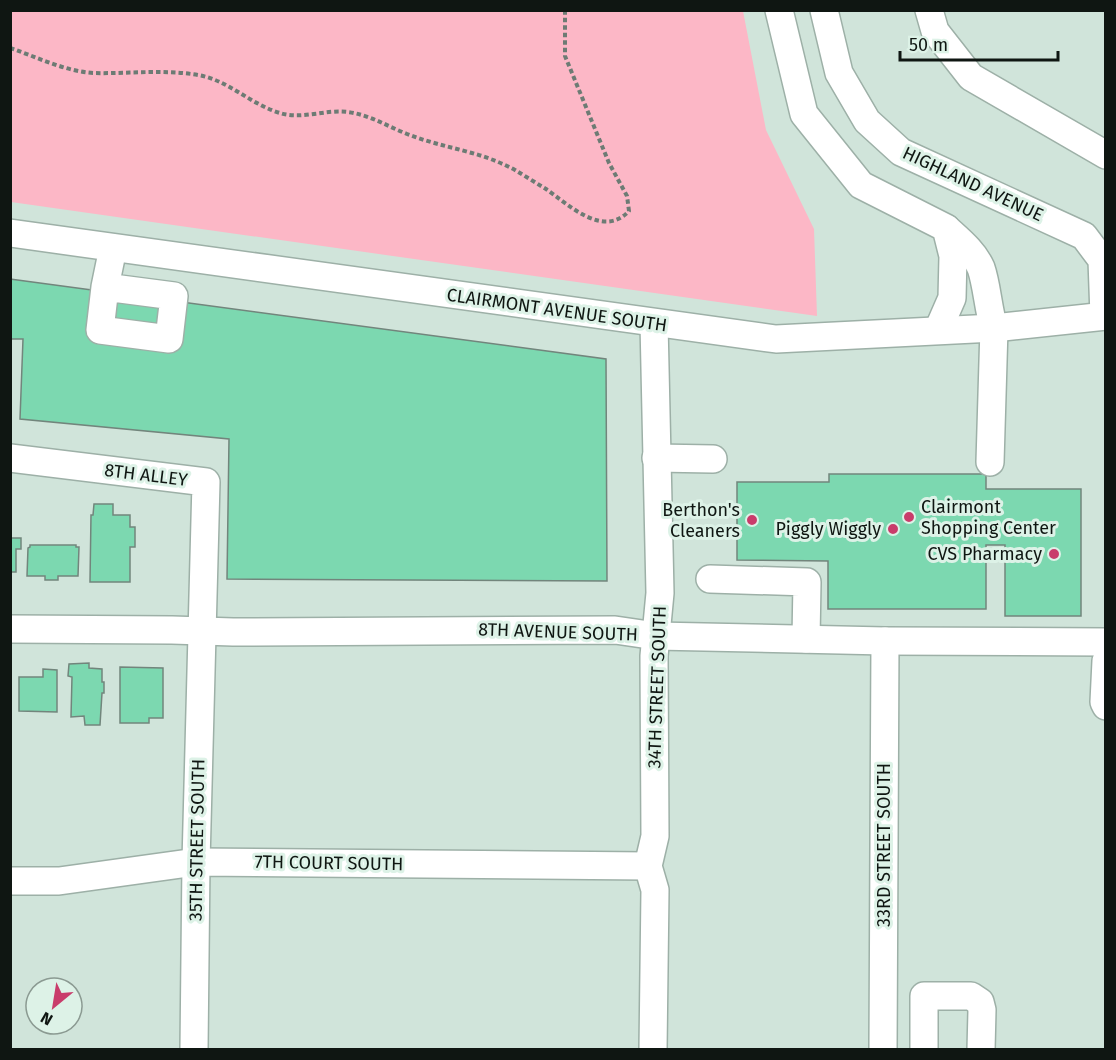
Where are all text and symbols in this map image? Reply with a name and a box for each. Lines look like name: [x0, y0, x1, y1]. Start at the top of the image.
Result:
scale bar: [900, 24, 1058, 62]
text: 50 m: [909, 34, 948, 56]
street label: HIGHLAND AVENUE: [899, 142, 1047, 226]
street label: CLAIRMONT AVENUE SOUTH: [445, 284, 669, 336]
street label: 8TH ALLEY: [103, 459, 189, 491]
place label: Clairmont Shopping Center: [921, 496, 1056, 539]
place label: Berthon's Cleaners: [662, 499, 740, 542]
marker: Clairmont Shopping Center: [902, 510, 916, 524]
marker: Berthon's Cleaners: [745, 513, 759, 527]
place label: Piggly Wiggly: [775, 518, 881, 540]
marker: Piggly Wiggly: [886, 522, 900, 536]
place label: CVS Pharmacy: [928, 543, 1042, 565]
marker: CVS Pharmacy: [1047, 547, 1061, 561]
street label: 34TH STREET SOUTH: [643, 605, 671, 769]
street label: 8TH AVENUE SOUTH: [478, 618, 638, 646]
street label: 35TH STREET SOUTH: [185, 759, 209, 921]
street label: 33RD STREET SOUTH: [873, 763, 895, 927]
street label: 7TH COURT SOUTH: [254, 851, 404, 875]
north arrow: [24, 976, 84, 1036]
text: N: [37, 1008, 56, 1029]

